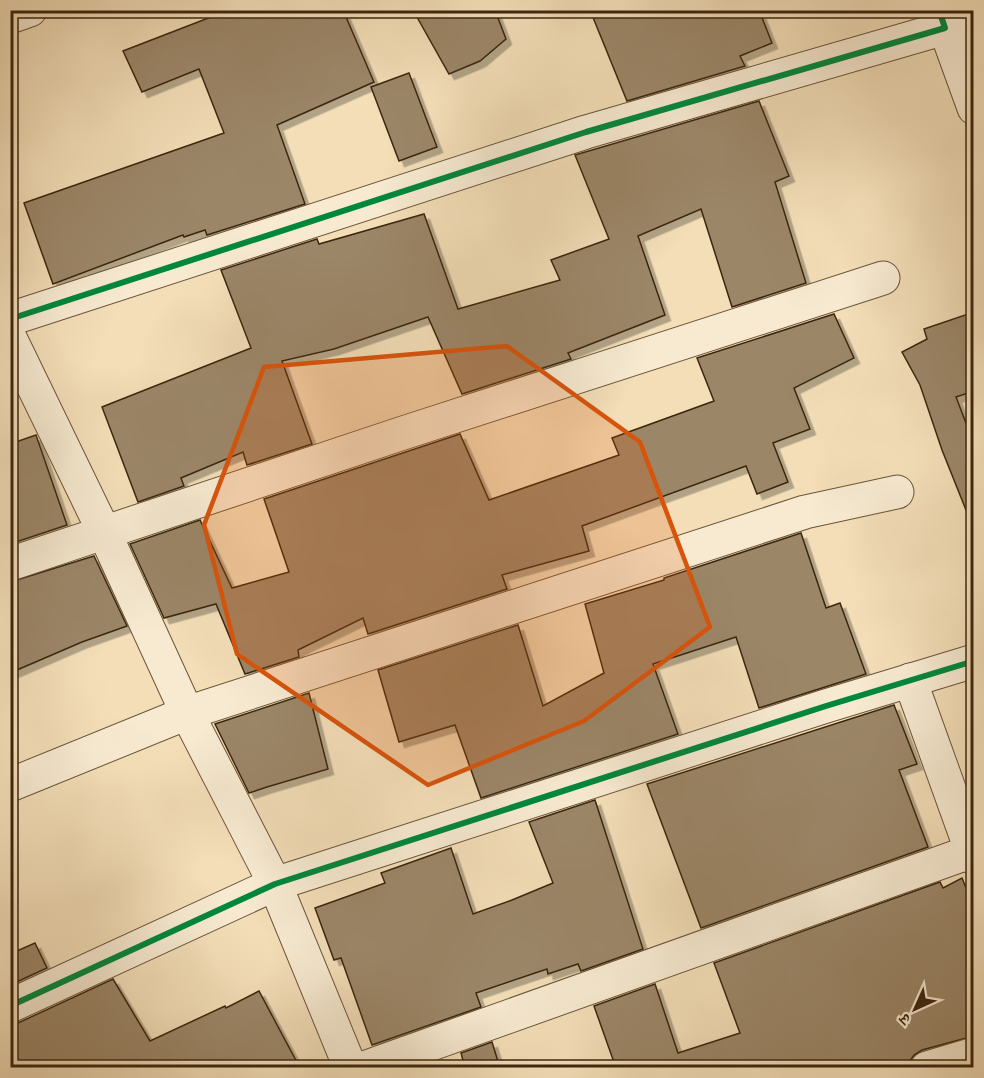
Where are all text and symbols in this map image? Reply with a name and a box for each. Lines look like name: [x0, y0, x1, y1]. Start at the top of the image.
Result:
north arrow: [885, 979, 945, 1039]
text: उ: [895, 1007, 916, 1029]

